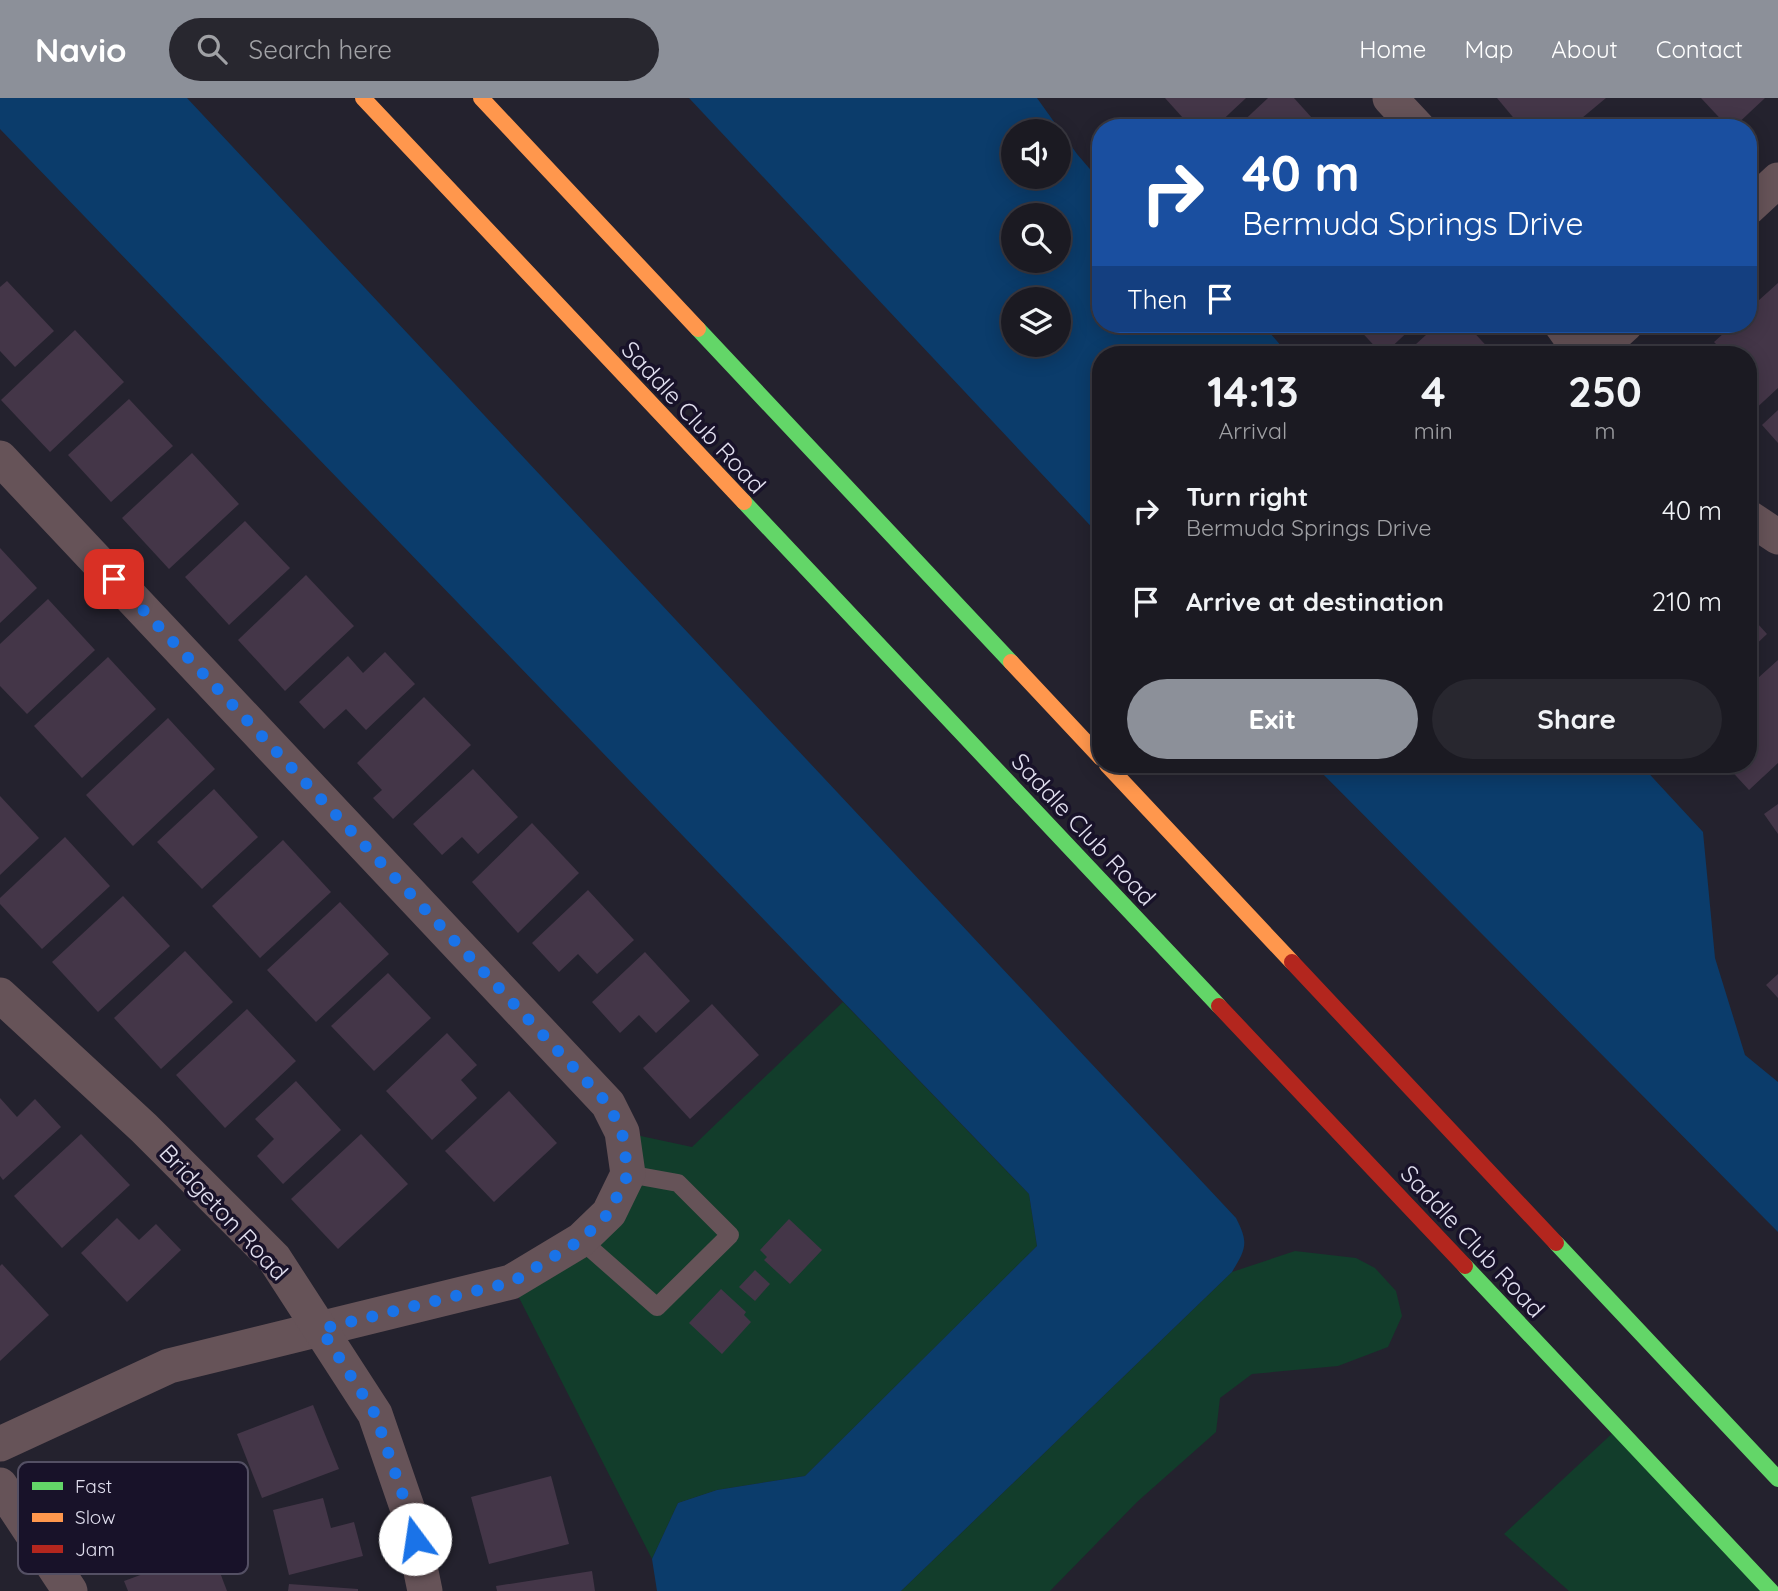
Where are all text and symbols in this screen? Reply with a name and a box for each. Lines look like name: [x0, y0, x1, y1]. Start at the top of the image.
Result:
search box: [169, 18, 659, 81]
text: Navio: [35, 29, 127, 70]
icon: search: [193, 30, 231, 68]
text: Search here: [249, 33, 392, 66]
text: Home: [1359, 34, 1426, 64]
text: Map: [1464, 34, 1513, 64]
text: About: [1551, 34, 1618, 64]
text: Contact: [1656, 34, 1743, 64]
map controls: [1001, 119, 1071, 357]
button: sound: [1001, 119, 1071, 189]
text: 40 m: [1242, 142, 1360, 203]
icon: right: [1127, 147, 1218, 238]
button: search: [1001, 203, 1071, 273]
text: Bermuda Springs Drive: [1242, 203, 1584, 243]
icon: arrive: [1201, 280, 1239, 318]
text: Then: [1127, 283, 1187, 316]
button: layers: [1001, 287, 1071, 357]
street label: Saddle Club Road: [616, 334, 772, 500]
text: 14:13: [1207, 365, 1299, 418]
text: 4: [1421, 365, 1446, 418]
text: 250: [1568, 365, 1642, 418]
text: Arrival: [1218, 416, 1287, 445]
text: min: [1414, 416, 1453, 445]
text: m: [1594, 416, 1615, 445]
text: Turn right: [1186, 480, 1308, 513]
icon: right: [1127, 492, 1165, 530]
text: 40 m: [1662, 494, 1722, 527]
text: Bermuda Springs Drive: [1186, 513, 1432, 542]
pin: [84, 549, 144, 609]
icon: arrive: [95, 560, 133, 598]
icon: arrive: [1127, 583, 1165, 621]
text: Arrive at destination: [1186, 585, 1444, 618]
text: 210 m: [1652, 585, 1722, 618]
button: Exit: [1127, 679, 1418, 759]
button: Share: [1432, 679, 1722, 759]
street label: Saddle Club Road: [1006, 746, 1162, 912]
street label: Bridgeton Road: [153, 1138, 295, 1286]
street label: Saddle Club Road: [1395, 1158, 1551, 1324]
legend: [18, 1462, 248, 1574]
text: Fast: [75, 1474, 112, 1498]
position arrow: [378, 1502, 452, 1576]
text: Slow: [75, 1505, 116, 1529]
text: Jam: [75, 1537, 115, 1561]

